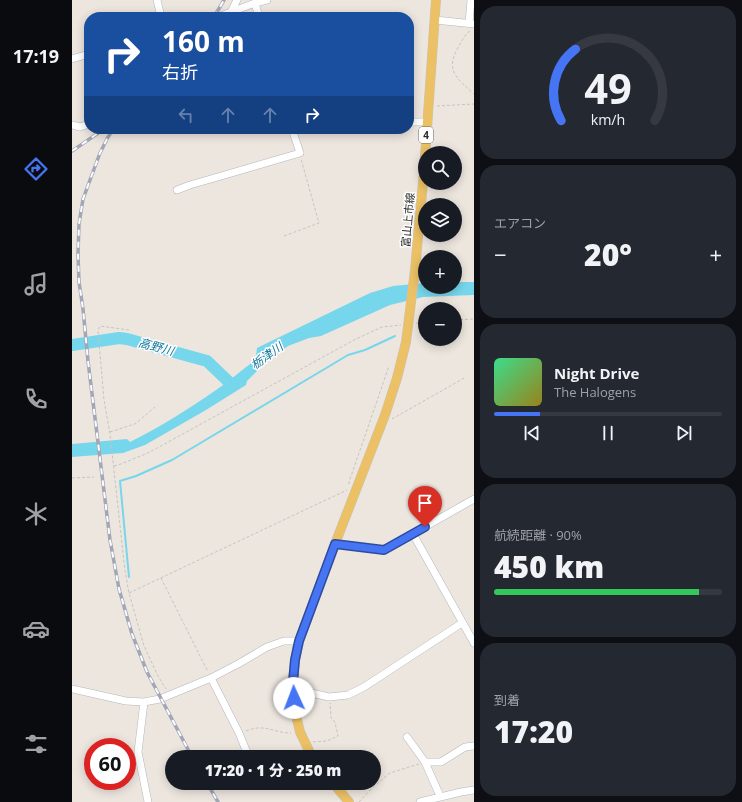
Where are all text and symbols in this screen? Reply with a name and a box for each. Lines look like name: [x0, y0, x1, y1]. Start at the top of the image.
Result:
text: 160 m: [162, 22, 245, 60]
icon: right: [96, 28, 148, 80]
text: 17:19: [13, 44, 59, 68]
text: 49: [584, 59, 632, 115]
text: 右折: [162, 60, 198, 84]
icon: left: [175, 104, 197, 126]
icon: ahead: [217, 104, 239, 126]
icon: ahead: [259, 104, 281, 126]
icon: right: [301, 104, 323, 126]
text: km/h: [591, 109, 625, 128]
road number: 4: [419, 127, 433, 143]
map controls: [418, 146, 462, 346]
button: search: [418, 146, 462, 190]
icon: directions: [22, 155, 50, 183]
street label: 富山上市線: [398, 192, 417, 248]
button: layers: [418, 198, 462, 242]
text: エアコン: [494, 214, 546, 232]
text: 20°: [584, 234, 632, 275]
text: −: [494, 239, 507, 269]
text: +: [709, 239, 722, 269]
button: +: [418, 250, 462, 294]
icon: music: [22, 270, 50, 298]
button: −: [418, 302, 462, 346]
water label: 高野川: [137, 334, 178, 360]
water label: 栃津川: [247, 337, 288, 373]
text: Night Drive: [554, 363, 639, 383]
text: The Halogens: [554, 383, 636, 401]
icon: phone: [22, 385, 50, 413]
icon: previous: [521, 422, 543, 444]
icon: pause: [597, 422, 619, 444]
icon: next: [673, 422, 695, 444]
pin: [408, 486, 442, 527]
icon: arrive: [414, 492, 436, 514]
icon: climate: [22, 500, 50, 528]
text: 航続距離 · 90%: [494, 526, 582, 544]
text: 450 km: [494, 546, 604, 587]
icon: car: [22, 615, 50, 643]
position arrow: [273, 677, 315, 719]
text: 到着: [494, 691, 520, 709]
text: 17:20: [494, 711, 573, 752]
icon: filters: [22, 730, 50, 758]
speed limit sign: 60: [84, 738, 136, 790]
text: 17:20 · 1 分 · 250 m: [205, 760, 341, 780]

